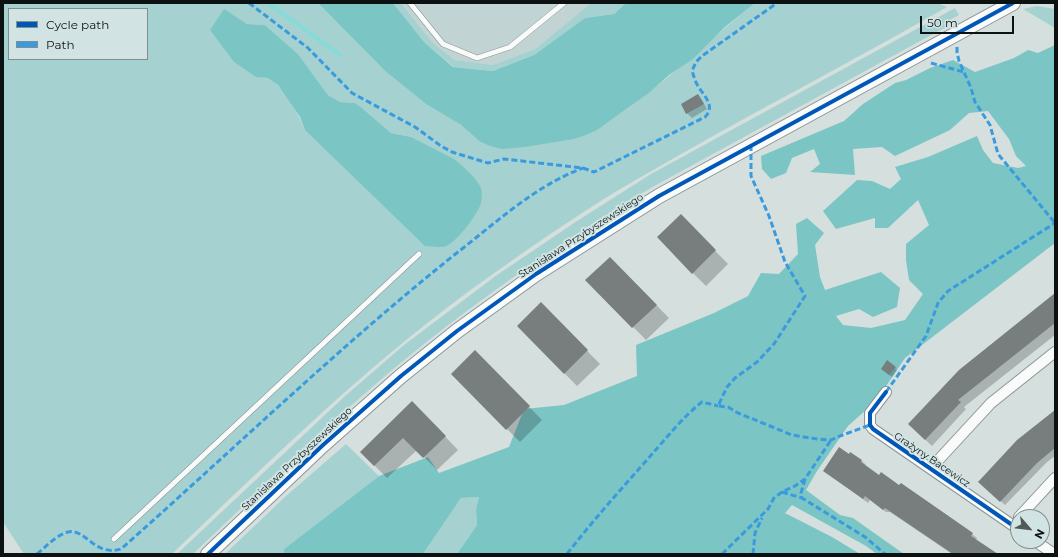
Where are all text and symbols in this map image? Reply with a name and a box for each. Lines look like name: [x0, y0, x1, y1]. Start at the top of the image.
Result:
legend: [8, 8, 148, 60]
scale bar: [922, 8, 1016, 34]
text: 50 m: [927, 15, 958, 30]
text: Cycle path: [46, 17, 109, 32]
text: Path: [46, 37, 75, 52]
street label: Stanisława Przybyszewskiego: [516, 191, 646, 281]
street label: Stanisława Przybyszewskiego: [239, 405, 355, 513]
street label: Grażyny Bacewicz: [892, 430, 972, 490]
north arrow: [1010, 509, 1050, 549]
text: N: [1031, 527, 1048, 541]

